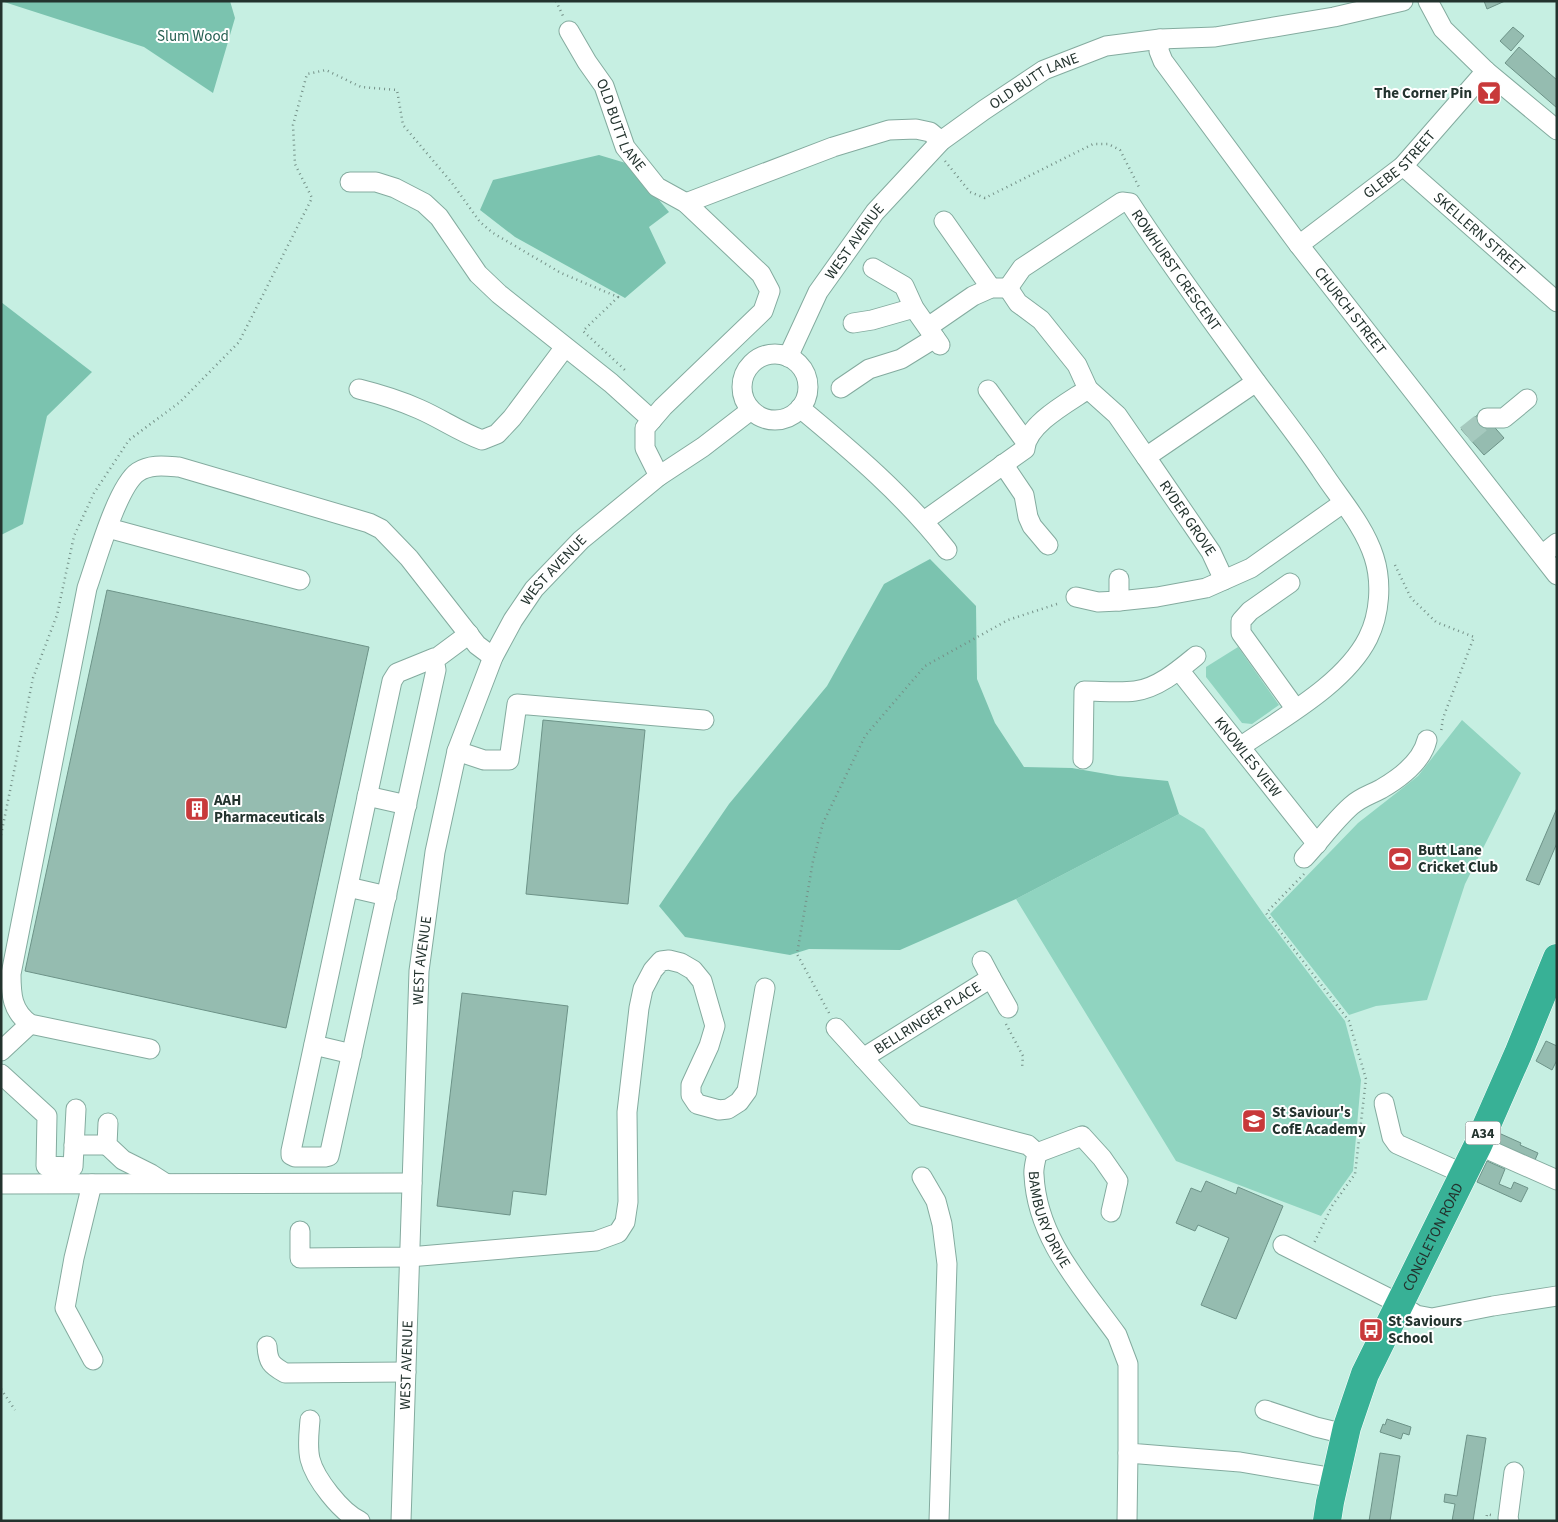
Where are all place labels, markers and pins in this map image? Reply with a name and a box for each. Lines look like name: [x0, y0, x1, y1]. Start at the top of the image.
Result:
bar icon: The Corner Pin: [1476, 80, 1502, 106]
place label: The Corner Pin: [1374, 83, 1472, 104]
place label: AAH Pharmaceuticals: [213, 790, 325, 828]
building icon: AAH Pharmaceuticals: [184, 796, 210, 822]
place label: Butt Lane Cricket Club: [1418, 840, 1499, 878]
sports icon: Butt Lane Cricket Club: [1387, 846, 1413, 872]
place label: St Saviour's CofE Academy: [1272, 1102, 1366, 1140]
school or university icon: St Saviour's CofE Academy: [1241, 1108, 1267, 1134]
place label: St Saviours School: [1388, 1311, 1463, 1349]
bus stop icon: St Saviours School: [1358, 1317, 1384, 1343]

